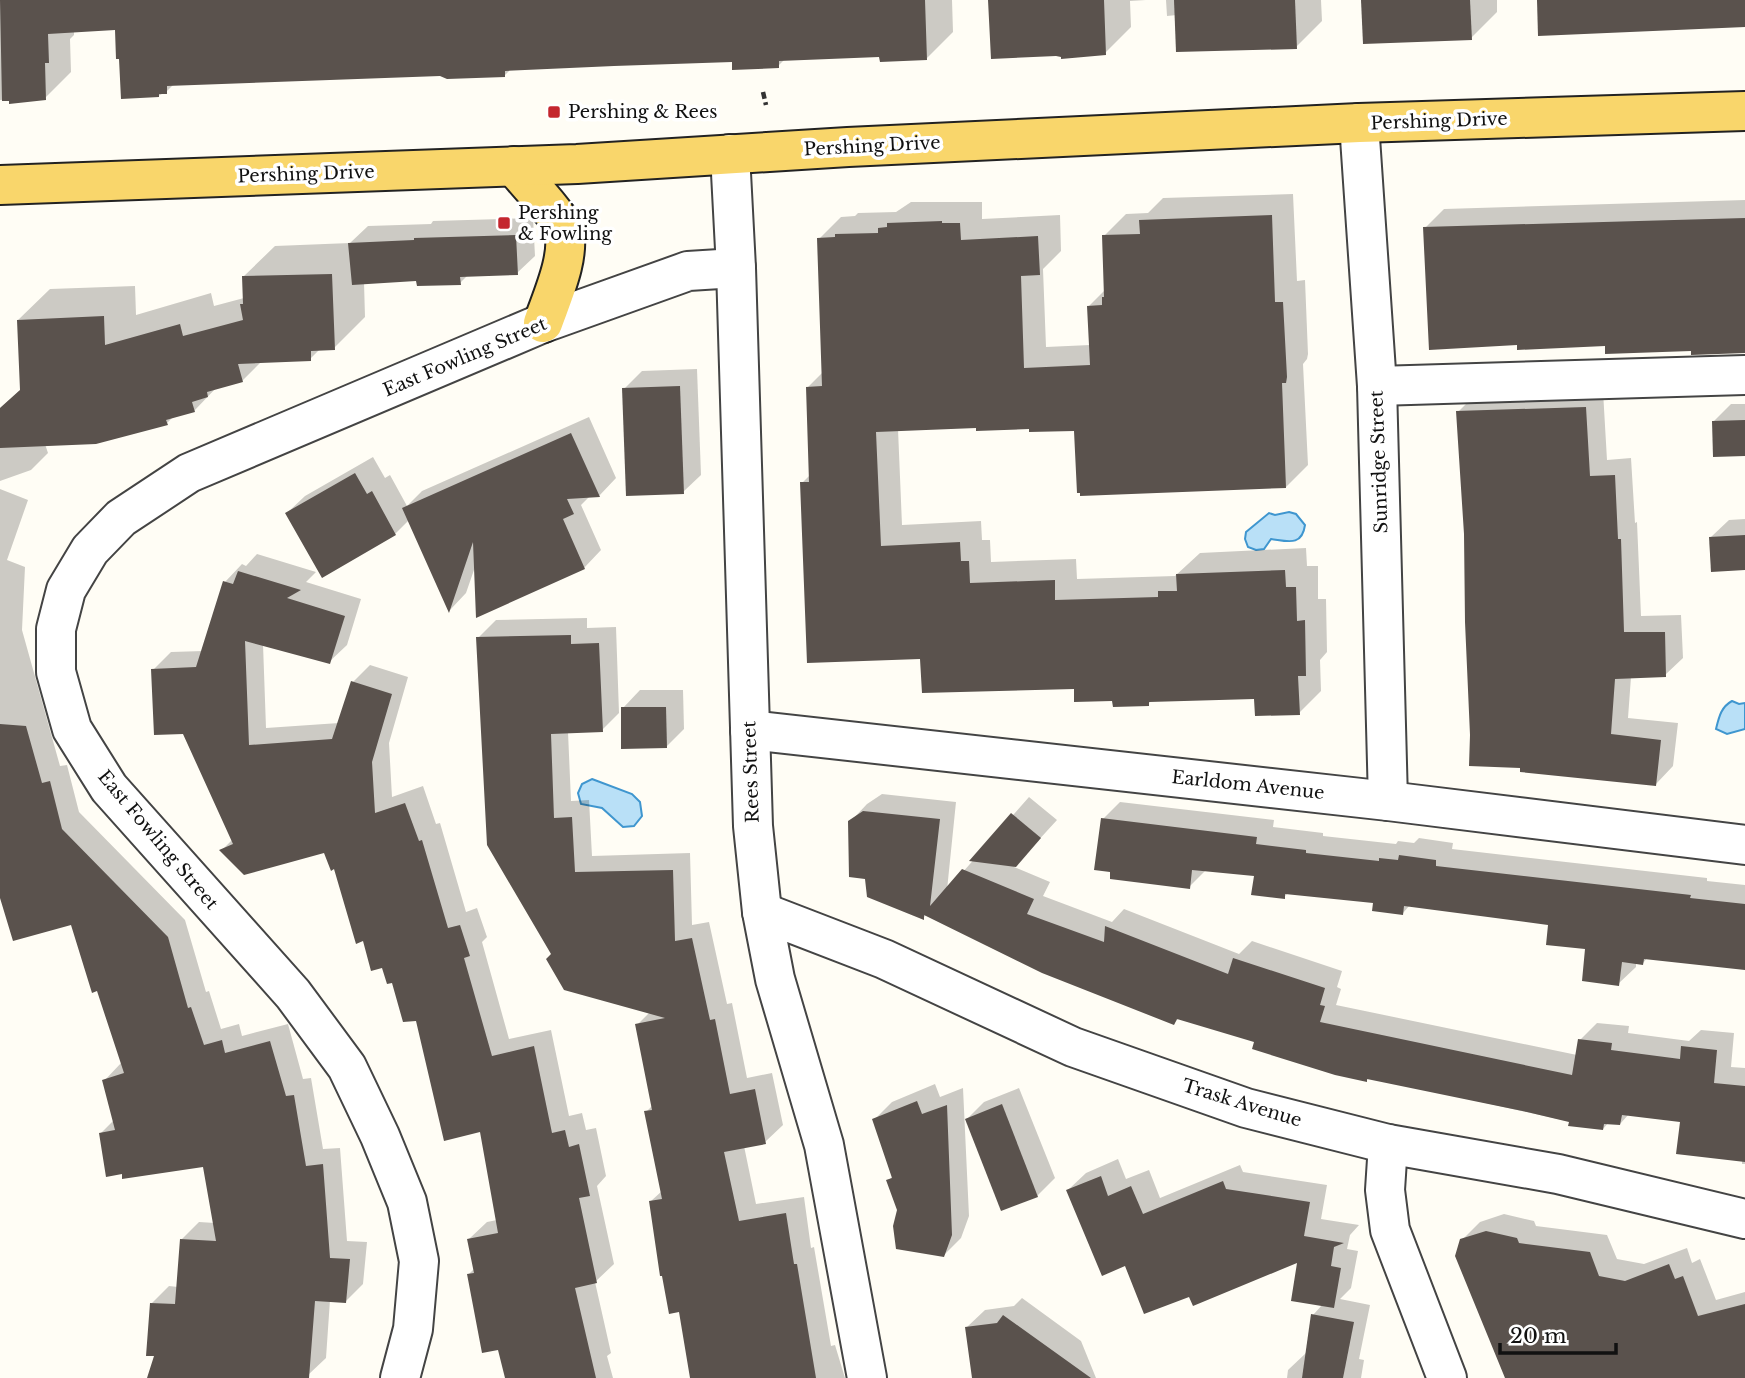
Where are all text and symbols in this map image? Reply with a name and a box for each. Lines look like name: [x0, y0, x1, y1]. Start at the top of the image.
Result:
place label: Pershing & Rees: [568, 101, 717, 123]
marker: Pershing & Rees: [546, 104, 562, 120]
street label: Pershing Drive: [1370, 108, 1508, 134]
street label: Pershing Drive: [803, 131, 941, 161]
street label: Pershing Drive: [237, 161, 375, 187]
place label: Pershing & Fowling: [518, 202, 612, 245]
marker: Pershing & Fowling: [496, 215, 512, 231]
street label: East Fowling Street: [380, 313, 550, 401]
street label: Sunridge Street: [1366, 390, 1392, 534]
street label: Rees Street: [738, 720, 764, 823]
street label: East Fowling Street: [93, 766, 223, 914]
street label: Earldom Avenue: [1170, 766, 1326, 804]
street label: Trask Avenue: [1180, 1074, 1304, 1132]
scale bar: [1500, 1312, 1616, 1356]
text: 20 m: [1510, 1323, 1567, 1349]

